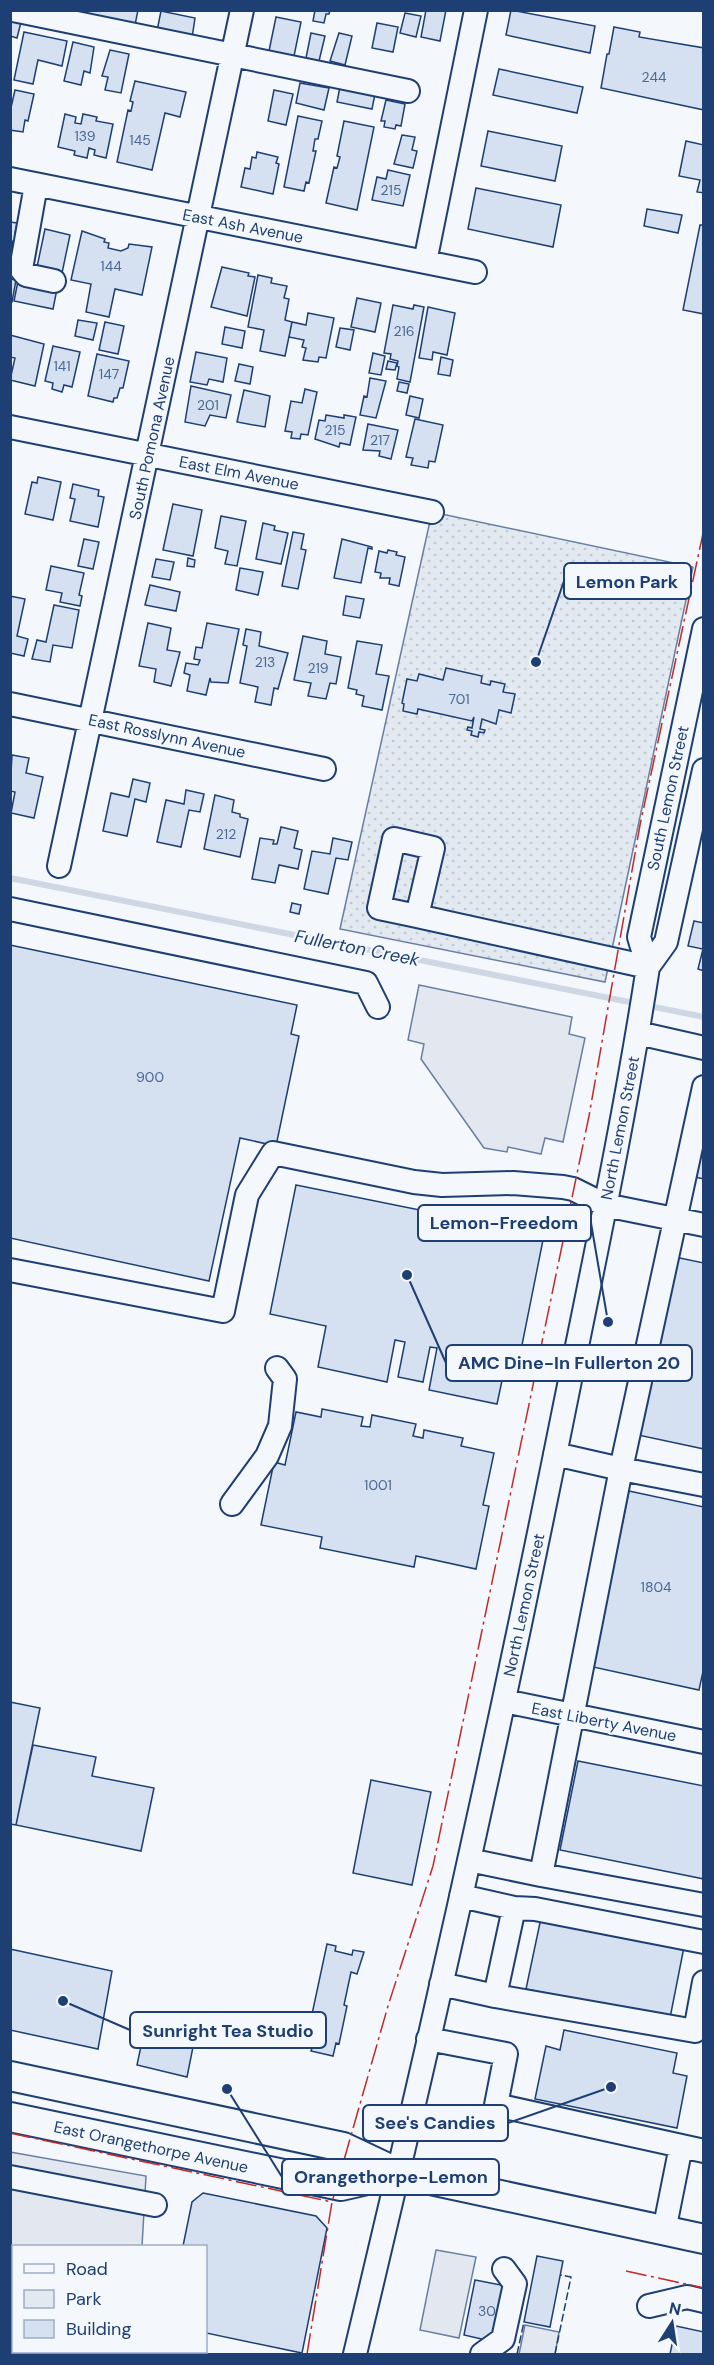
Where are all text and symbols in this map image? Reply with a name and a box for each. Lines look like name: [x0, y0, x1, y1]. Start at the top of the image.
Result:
house number: 244: [642, 68, 667, 86]
house number: 139: [74, 127, 96, 145]
house number: 145: [129, 131, 151, 149]
house number: 215: [381, 181, 401, 199]
street label: East Ash Avenue: [181, 204, 305, 248]
house number: 144: [100, 257, 122, 275]
house number: 216: [393, 322, 415, 340]
street label: South Pomona Avenue: [124, 355, 180, 521]
house number: 141: [53, 357, 71, 375]
house number: 147: [99, 365, 119, 383]
house number: 201: [197, 396, 219, 414]
house number: 215: [325, 421, 345, 439]
house number: 217: [370, 431, 390, 449]
street label: East Elm Avenue: [177, 451, 301, 495]
callout: Lemon Park: [564, 563, 691, 599]
text: Lemon Park: [576, 570, 679, 594]
house number: 213: [255, 653, 275, 671]
house number: 219: [307, 659, 329, 677]
house number: 701: [448, 690, 470, 708]
street label: East Rosslynn Avenue: [87, 709, 247, 763]
street label: South Lemon Street: [642, 724, 694, 872]
house number: 212: [216, 825, 236, 843]
water label: Fullerton Creek: [292, 924, 422, 972]
street label: North Lemon Street: [596, 1054, 644, 1202]
house number: 900: [136, 1068, 164, 1086]
callout: Lemon-Freedom: [418, 1205, 591, 1241]
text: Lemon-Freedom: [430, 1211, 578, 1235]
callout: AMC Dine-In Fullerton 20: [446, 1345, 692, 1381]
text: AMC Dine-In Fullerton 20: [458, 1351, 680, 1375]
house number: 1001: [364, 1476, 392, 1494]
street label: North Lemon Street: [499, 1531, 549, 1679]
house number: 1804: [641, 1578, 672, 1596]
street label: East Liberty Avenue: [530, 1698, 678, 1746]
callout: Sunright Tea Studio: [130, 2012, 326, 2048]
text: Sunright Tea Studio: [142, 2019, 314, 2043]
callout: See's Candies: [363, 2105, 508, 2141]
text: See's Candies: [374, 2111, 496, 2135]
street label: East Orangethorpe Avenue: [52, 2116, 250, 2178]
callout: Orangethorpe-Lemon: [282, 2159, 499, 2195]
text: Orangethorpe-Lemon: [294, 2165, 488, 2189]
legend: [12, 2245, 207, 2353]
text: Road: [66, 2257, 108, 2281]
text: Park: [66, 2287, 102, 2311]
north arrow: [642, 2293, 702, 2353]
text: N: [667, 2297, 683, 2320]
house number: 30: [478, 2302, 496, 2320]
text: Building: [66, 2317, 131, 2341]

